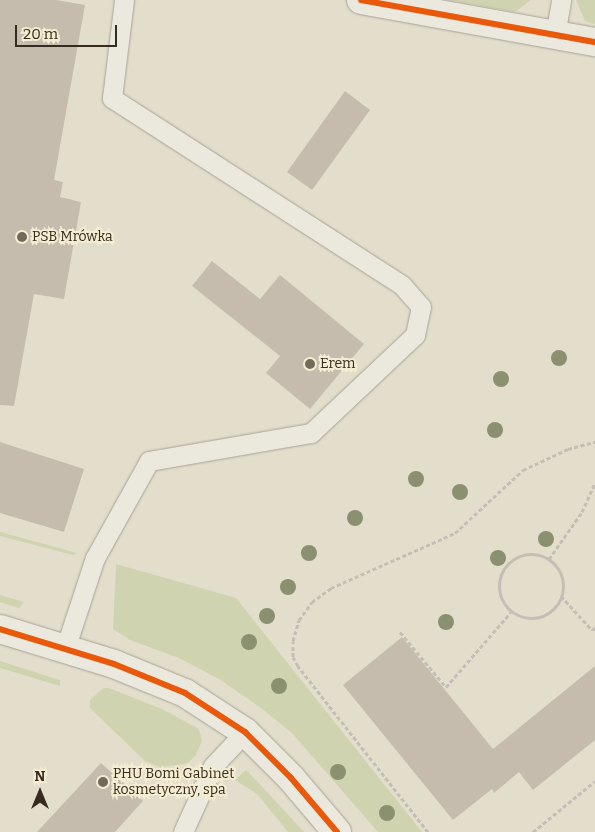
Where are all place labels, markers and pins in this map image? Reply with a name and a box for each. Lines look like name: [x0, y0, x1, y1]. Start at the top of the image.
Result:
place label: PSB Mrówka: [32, 229, 113, 245]
marker: PSB Mrówka: [16, 231, 28, 243]
place label: Erem: [320, 356, 355, 372]
marker: Erem: [304, 358, 316, 370]
place label: PHU Bomi Gabinet kosmetyczny, spa: [113, 766, 234, 799]
marker: PHU Bomi Gabinet kosmetyczny, spa: [97, 776, 109, 788]

